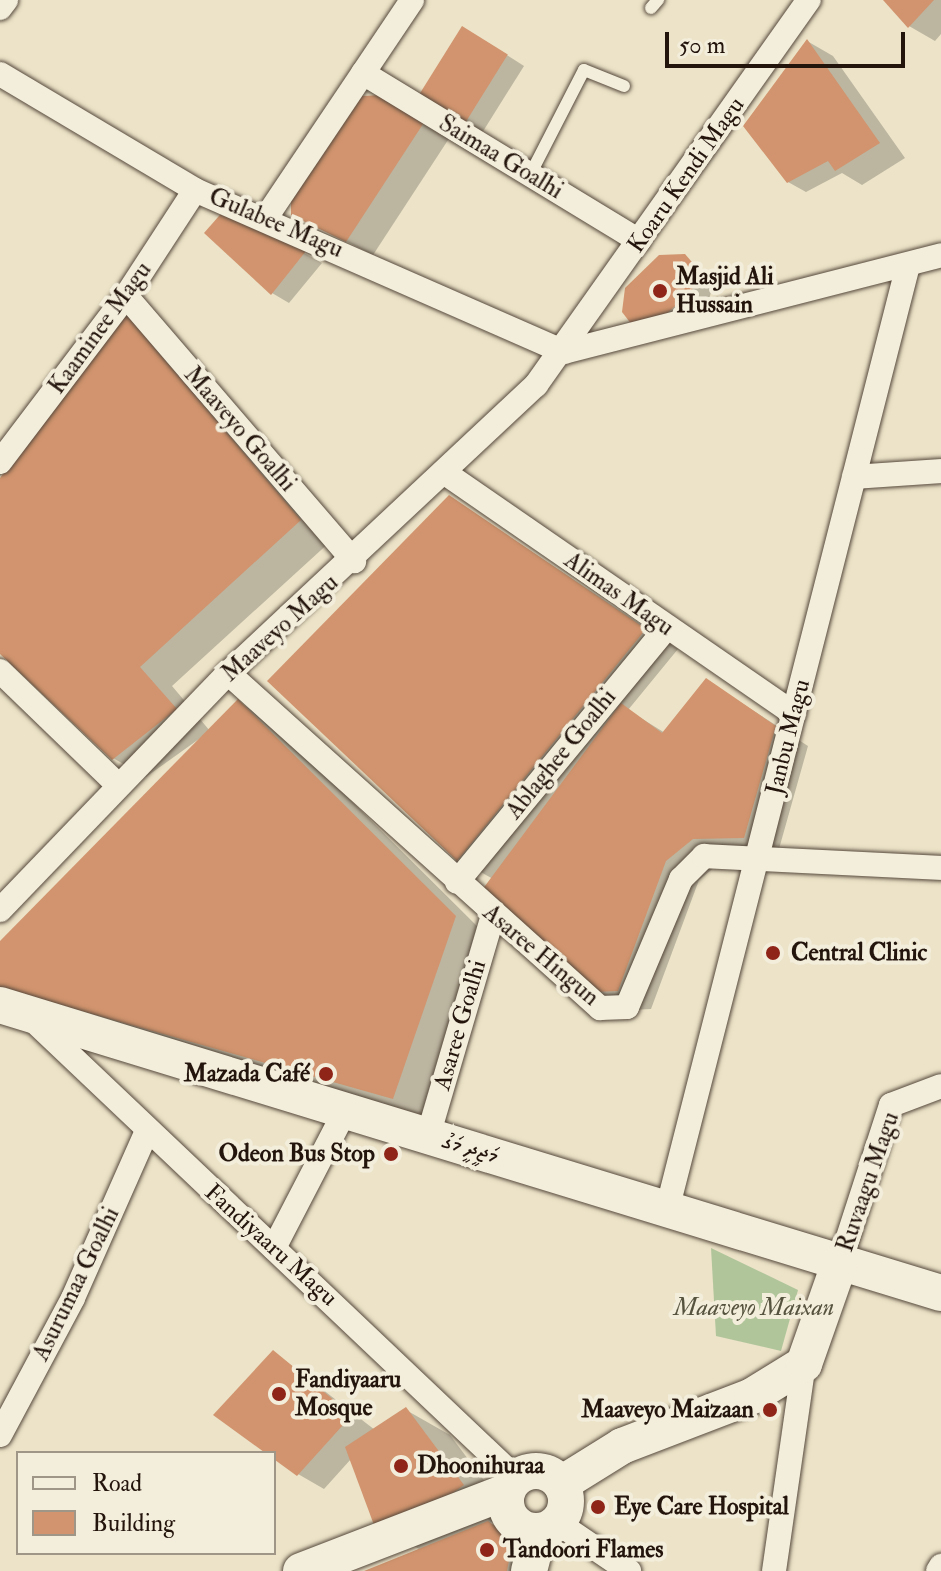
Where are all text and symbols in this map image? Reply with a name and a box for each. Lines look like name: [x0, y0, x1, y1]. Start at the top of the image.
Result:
scale bar: [669, 16, 909, 66]
text: 50 m: [679, 30, 725, 61]
street label: Koaru Kendi Magu: [622, 92, 750, 258]
street label: Saimaa Goalhi: [434, 109, 568, 205]
street label: Gulabee Magu: [205, 182, 347, 264]
street label: Kaaminee Magu: [42, 256, 158, 400]
place label: Masjid Ali Hussain: [676, 263, 774, 319]
marker: Masjid Ali Hussain: [651, 282, 669, 300]
street label: Maaveyo Goalhi: [178, 361, 302, 497]
street label: Alimas Magu: [559, 546, 679, 642]
street label: Maaveyo Magu: [216, 568, 344, 688]
street label: Janbu Magu: [760, 676, 816, 798]
street label: Ablaghee Goalhi: [500, 683, 622, 825]
street label: Asaree Hingun: [477, 898, 605, 1012]
place label: Central Clinic: [791, 939, 927, 967]
marker: Central Clinic: [762, 942, 784, 964]
street label: Asaree Goalhi: [428, 957, 492, 1093]
place label: Mazada Café: [184, 1060, 310, 1088]
marker: Mazada Café: [317, 1065, 335, 1083]
street label: Ruvaagu Magu: [831, 1108, 905, 1256]
street label: މަޖީދީ މަގު: [439, 1127, 501, 1171]
place label: Odeon Bus Stop: [218, 1140, 375, 1168]
marker: Odeon Bus Stop: [382, 1145, 400, 1163]
street label: Fandiyaaru Magu: [199, 1178, 343, 1312]
street label: Asurumaa Goalhi: [26, 1202, 126, 1366]
park label: Maaveyo Maixan: [674, 1294, 834, 1322]
place label: Fandiyaaru Mosque: [295, 1366, 401, 1422]
marker: Fandiyaaru Mosque: [270, 1385, 288, 1403]
place label: Maaveyo Maizaan: [581, 1396, 754, 1424]
marker: Maaveyo Maizaan: [761, 1401, 779, 1419]
legend: [16, 1451, 276, 1555]
place label: Dhoonihuraa: [417, 1452, 544, 1480]
marker: Dhoonihuraa: [392, 1457, 410, 1475]
text: Road: [92, 1468, 142, 1499]
place label: Eye Care Hospital: [614, 1493, 789, 1521]
marker: Eye Care Hospital: [589, 1498, 607, 1516]
text: Building: [92, 1508, 175, 1539]
place label: Tandoori Flames: [503, 1536, 663, 1564]
marker: Tandoori Flames: [478, 1541, 496, 1559]

